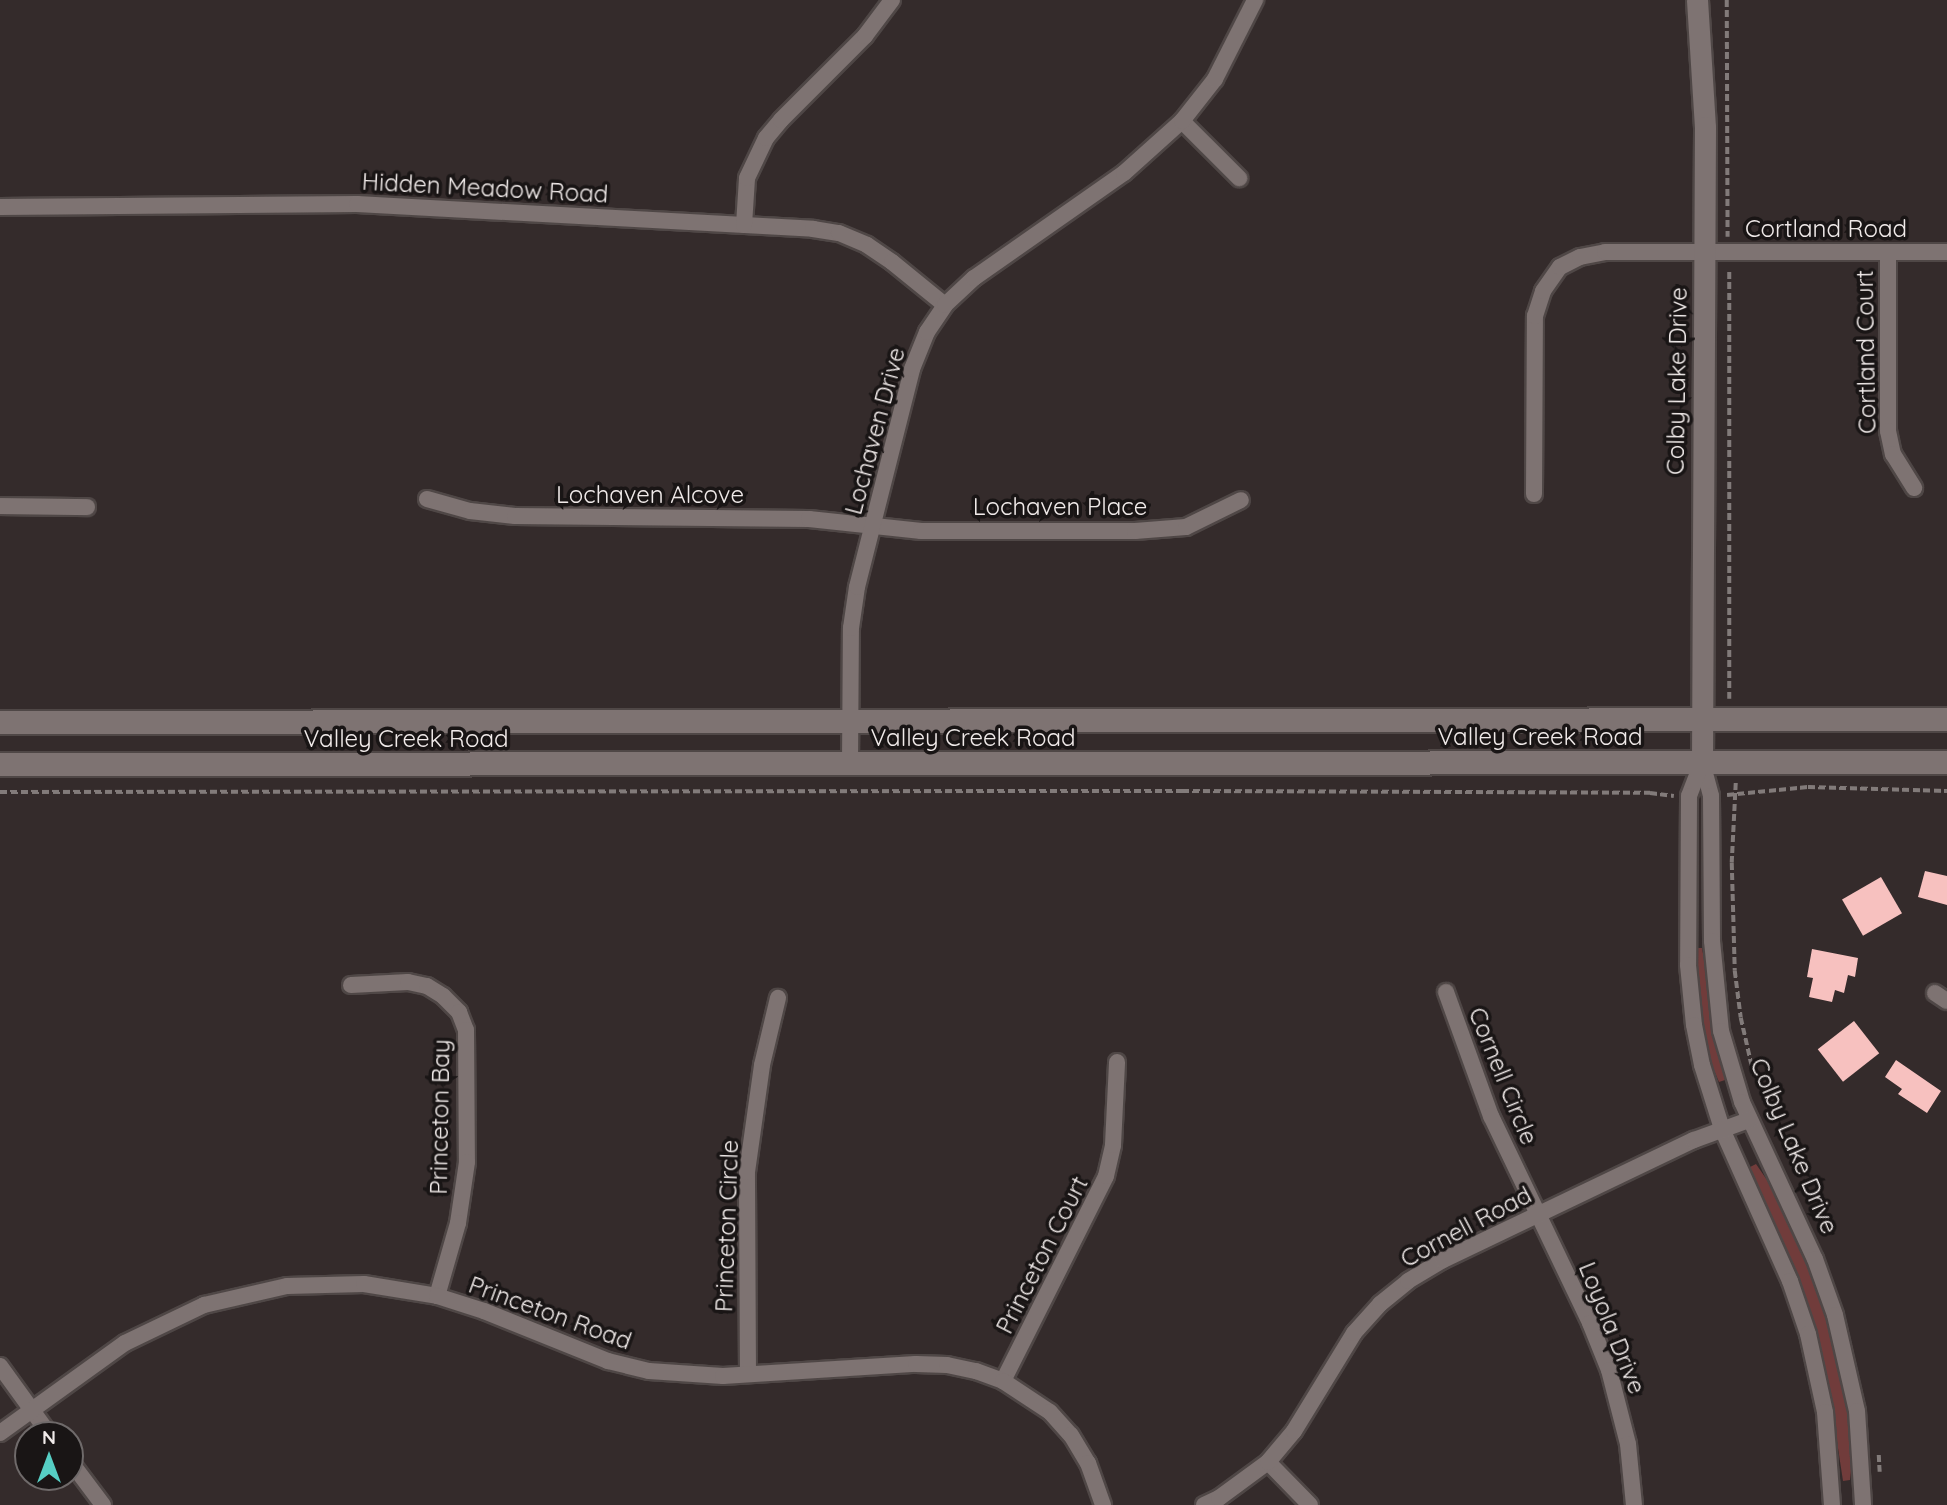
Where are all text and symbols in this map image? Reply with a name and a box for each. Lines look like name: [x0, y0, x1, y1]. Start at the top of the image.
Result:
street label: Hidden Meadow Road: [361, 167, 609, 209]
street label: Cortland Road: [1745, 215, 1907, 243]
street label: Cortland Court: [1850, 270, 1882, 434]
street label: Colby Lake Drive: [1661, 287, 1693, 475]
street label: Lochaven Drive: [839, 344, 911, 518]
street label: Lochaven Alcove: [556, 481, 744, 509]
street label: Lochaven Place: [973, 493, 1147, 521]
street label: Valley Creek Road: [1437, 723, 1643, 751]
street label: Valley Creek Road: [870, 724, 1076, 752]
street label: Valley Creek Road: [303, 725, 509, 753]
street label: Cornell Circle: [1462, 1003, 1544, 1149]
street label: Princeton Bay: [424, 1039, 456, 1195]
street label: Colby Lake Drive: [1744, 1054, 1844, 1238]
street label: Princeton Circle: [710, 1139, 744, 1313]
street label: Princeton Court: [990, 1172, 1094, 1338]
street label: Cornell Road: [1396, 1180, 1536, 1274]
street label: Loyola Drive: [1572, 1258, 1652, 1398]
street label: Princeton Road: [465, 1270, 635, 1356]
north arrow: [14, 1421, 84, 1491]
text: N: [42, 1425, 56, 1449]

